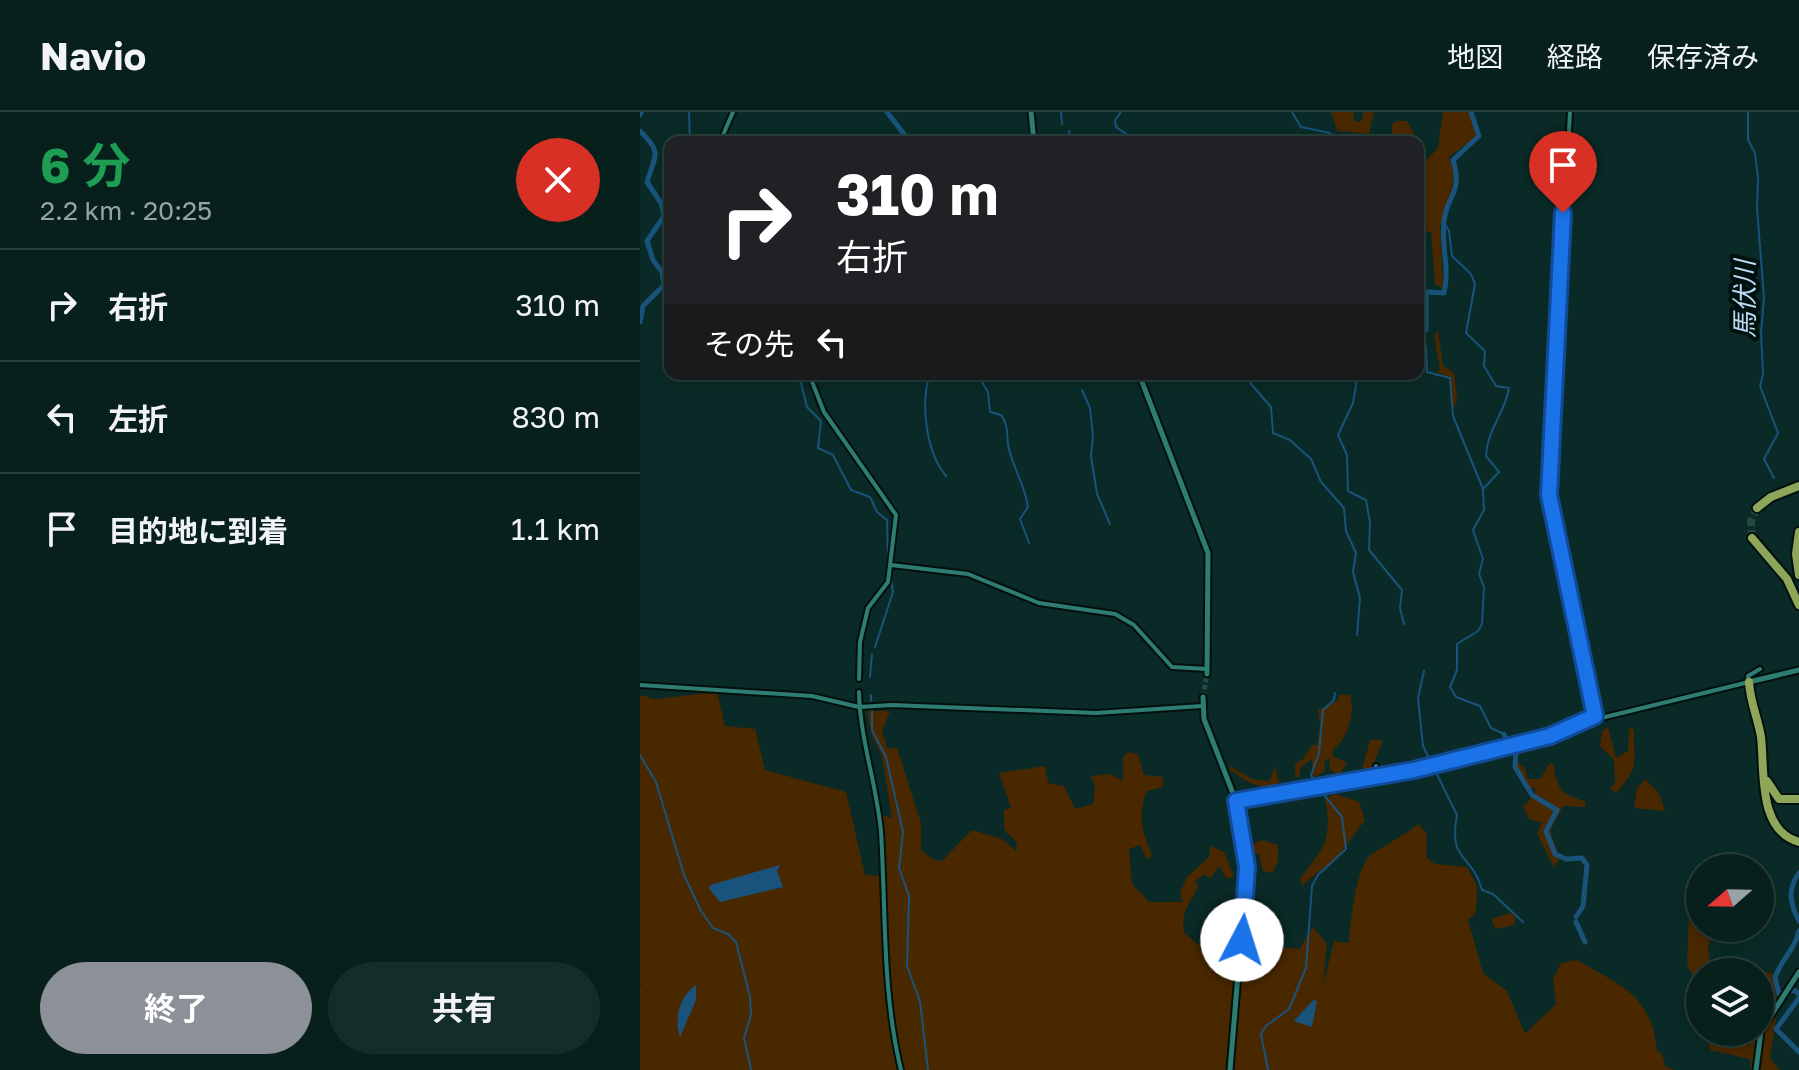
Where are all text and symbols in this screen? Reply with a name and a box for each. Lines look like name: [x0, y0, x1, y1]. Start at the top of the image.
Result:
text: Navio: [40, 33, 146, 78]
text: 地図: [1447, 40, 1503, 73]
text: 経路: [1547, 40, 1603, 73]
text: 保存済み: [1647, 40, 1759, 73]
pin: [1529, 131, 1597, 213]
text: 6 分: [40, 136, 130, 194]
button: close: [516, 138, 600, 222]
icon: arrive: [1541, 143, 1585, 187]
text: 310 m: [836, 160, 998, 227]
icon: right: [704, 168, 808, 272]
text: 2.2 km · 20:25: [40, 195, 212, 226]
text: 右折: [836, 235, 908, 278]
water label: 馬伏川: [1729, 257, 1760, 338]
icon: right: [40, 283, 84, 327]
text: 310 m: [515, 287, 600, 323]
text: 右折: [108, 289, 168, 325]
icon: left: [810, 320, 854, 364]
text: その先: [704, 326, 794, 362]
icon: left: [40, 395, 84, 439]
text: 830 m: [512, 399, 600, 435]
text: 左折: [108, 401, 168, 437]
icon: arrive: [40, 507, 84, 551]
text: 1.1 km: [511, 511, 600, 547]
text: 目的地に到着: [108, 513, 288, 549]
north arrow: [1686, 854, 1774, 942]
map controls: [1686, 854, 1774, 1046]
position arrow: [1200, 898, 1284, 982]
button: layers: [1686, 958, 1774, 1046]
button: 終了: [40, 962, 312, 1054]
button: 共有: [328, 962, 600, 1054]

